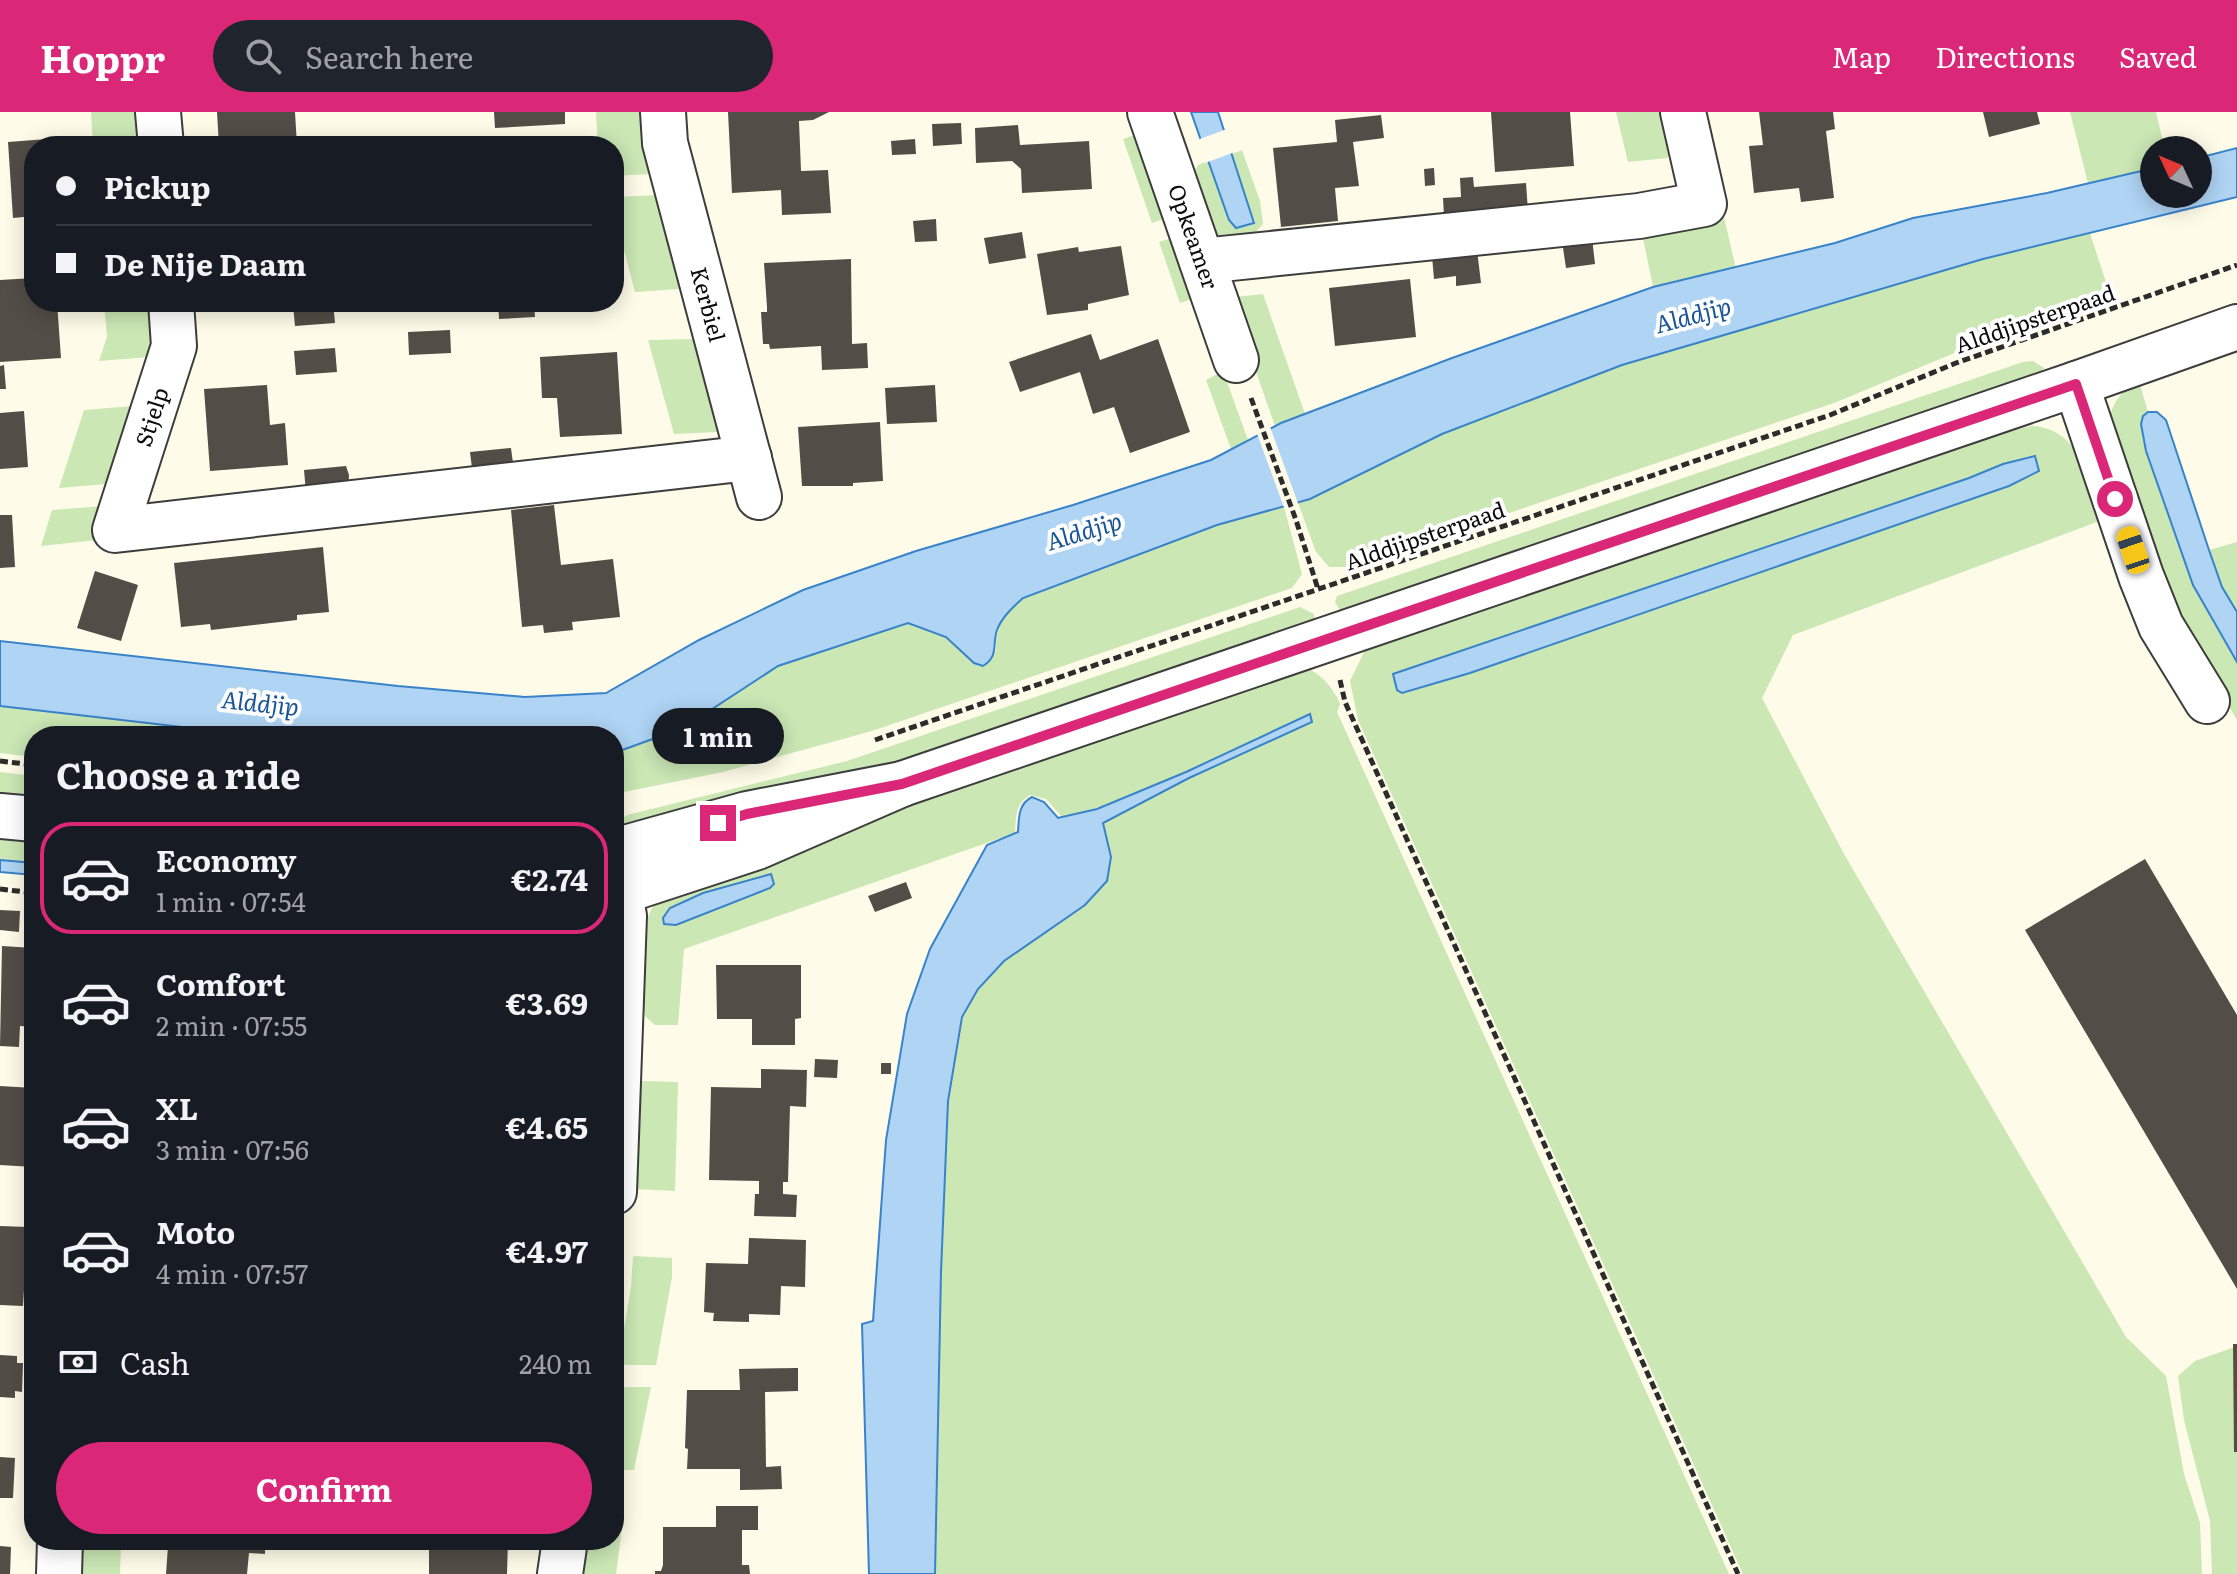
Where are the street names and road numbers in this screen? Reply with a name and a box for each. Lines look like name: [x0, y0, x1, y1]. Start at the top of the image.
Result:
street label: Opkeamer: [1161, 179, 1228, 294]
street label: Kerbiel: [684, 263, 735, 345]
street label: Alddjipsterpaad: [1950, 275, 2119, 360]
street label: Stjelp: [126, 383, 176, 450]
street label: Alddjipsterpaad: [1340, 492, 1509, 577]

